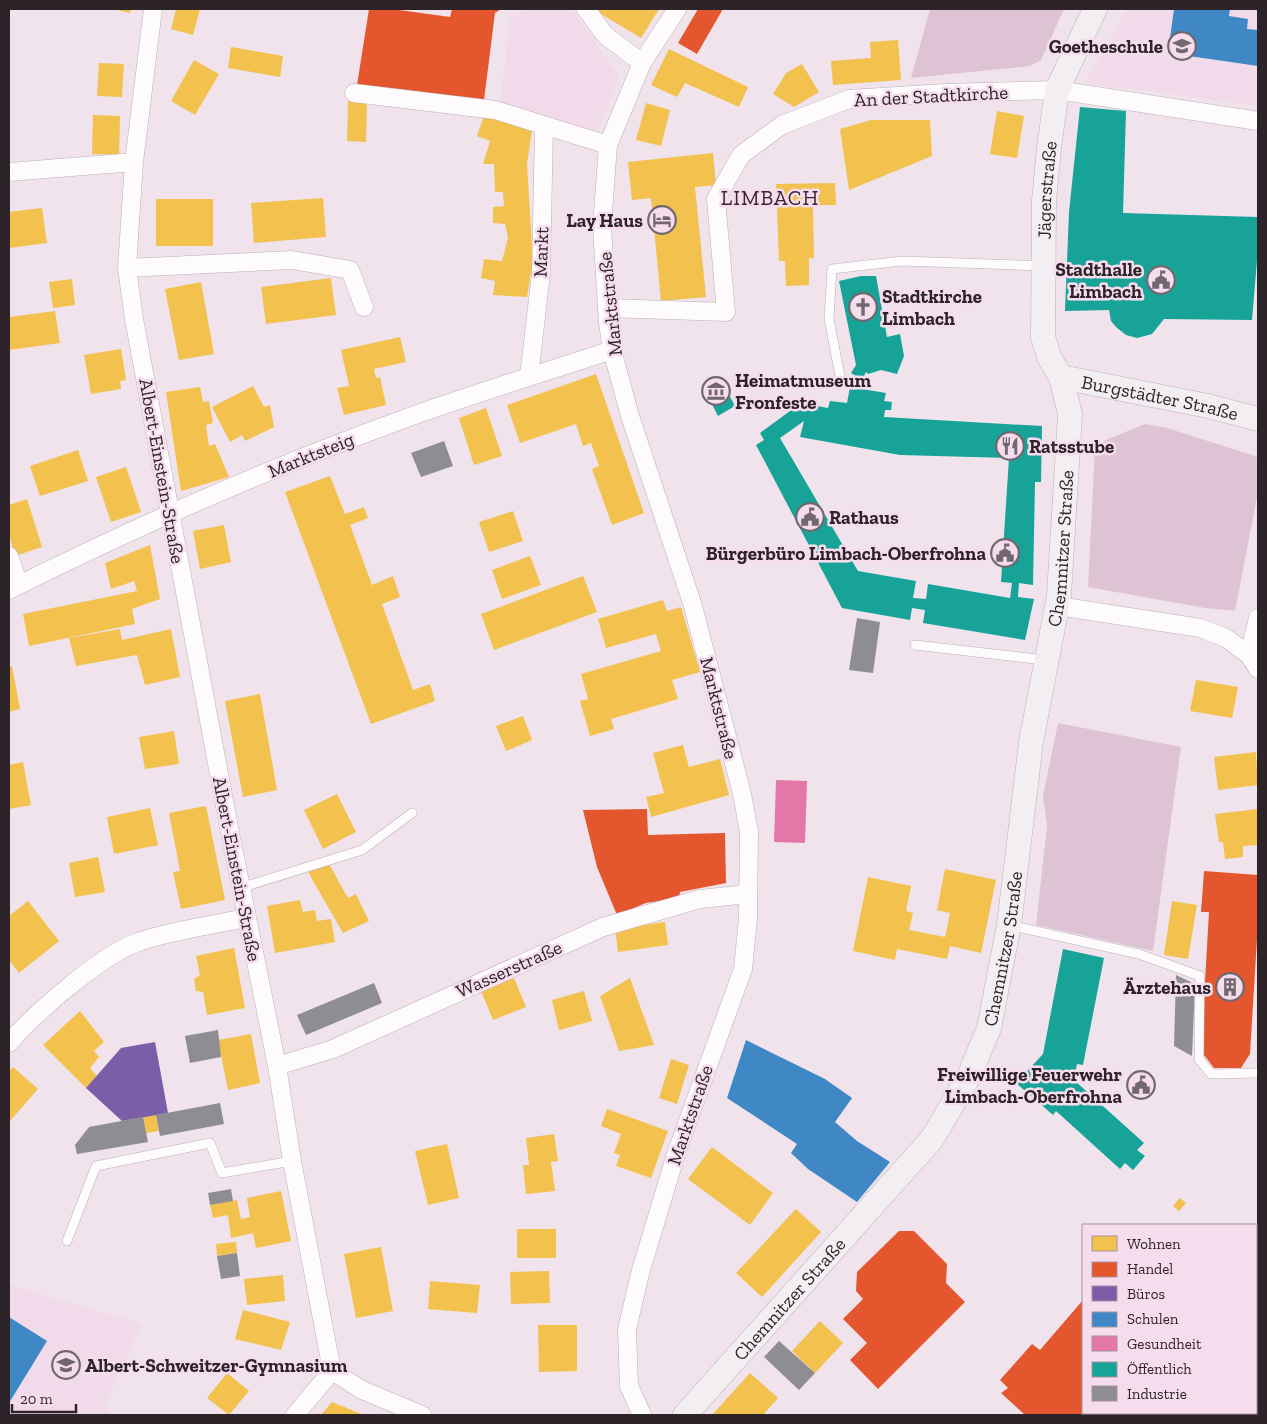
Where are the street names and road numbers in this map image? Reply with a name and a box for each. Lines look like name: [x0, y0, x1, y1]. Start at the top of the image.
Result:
street label: An der Stadtkirche: [853, 80, 1009, 112]
street label: Jägerstraße: [1032, 139, 1061, 239]
street label: Markt: [529, 226, 553, 278]
street label: Marktstraße: [593, 251, 627, 357]
street label: Burgstädter Straße: [1080, 370, 1241, 425]
street label: Albert-Einstein-Straße: [134, 377, 190, 565]
street label: Marktsteig: [265, 427, 358, 483]
street label: Chemnitzer Straße: [1042, 469, 1078, 628]
street label: Marktstraße: [695, 655, 743, 761]
street label: Albert-Einstein-Straße: [208, 775, 266, 963]
street label: Chemnitzer Straße: [978, 870, 1027, 1028]
street label: Wasserstraße: [452, 935, 566, 1003]
street label: Marktstraße: [662, 1062, 718, 1168]
street label: Chemnitzer Straße: [728, 1233, 850, 1365]

